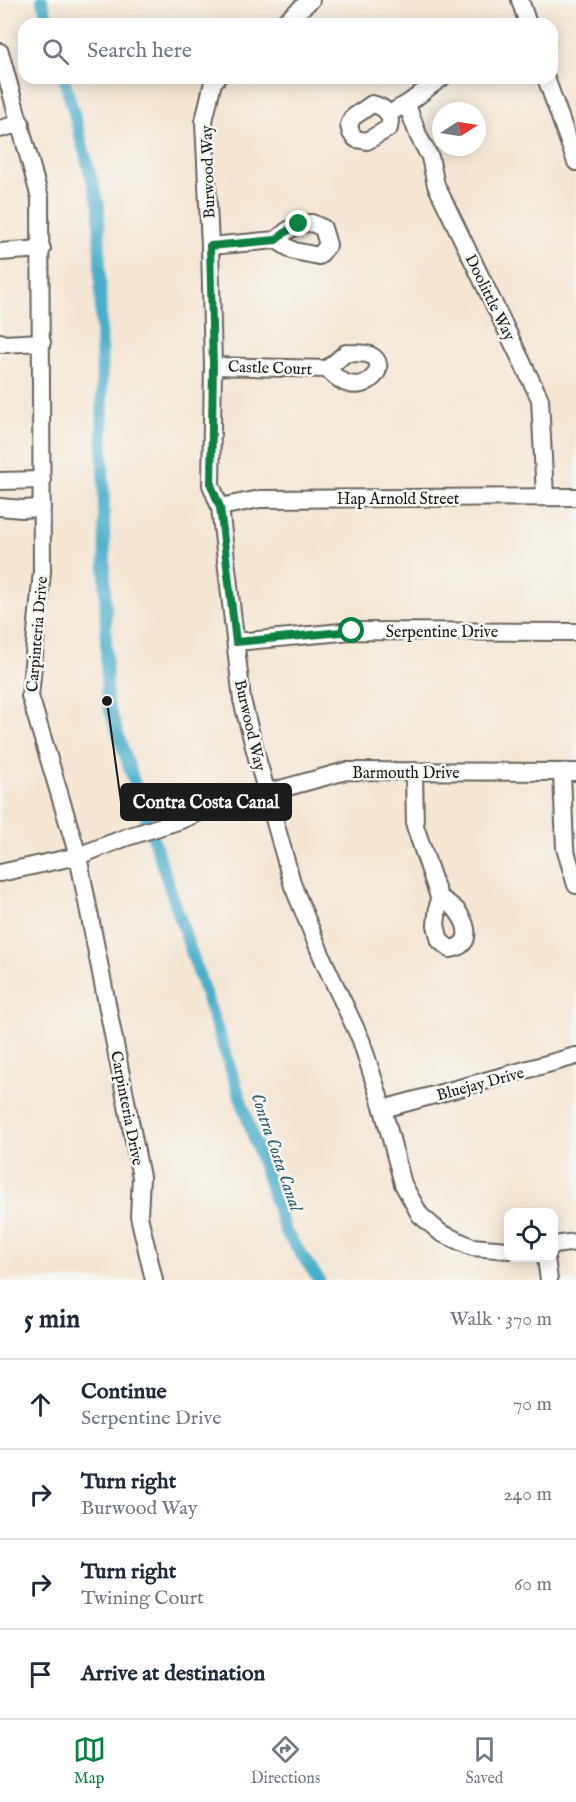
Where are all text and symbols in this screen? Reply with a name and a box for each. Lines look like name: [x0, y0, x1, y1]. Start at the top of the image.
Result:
search box: [18, 18, 558, 84]
icon: search: [39, 35, 72, 68]
text: Search here: [87, 37, 192, 65]
north arrow: [432, 102, 486, 156]
street label: Burwood Way: [197, 125, 221, 219]
route end: [285, 210, 311, 236]
street label: Doolittle Way: [460, 251, 519, 344]
street label: Castle Court: [227, 358, 313, 380]
street label: Hap Arnold Street: [337, 490, 460, 510]
street label: Carpinteria Drive: [23, 575, 53, 693]
route start: [338, 617, 364, 643]
street label: Serpentine Drive: [386, 623, 498, 643]
street label: Burwood Way: [229, 678, 269, 773]
street label: Barmouth Drive: [352, 764, 460, 784]
callout: Contra Costa Canal: [121, 784, 291, 820]
text: Contra Costa Canal: [133, 792, 280, 815]
street label: Carpinteria Drive: [105, 1049, 147, 1167]
street label: Bluejay Drive: [435, 1064, 526, 1106]
water label: Contra Costa Canal: [245, 1090, 307, 1216]
map controls: [504, 1208, 558, 1262]
button: locate: [504, 1208, 558, 1262]
text: 5 min: [24, 1303, 80, 1336]
text: Walk · 370 m: [450, 1307, 552, 1332]
text: Continue: [81, 1378, 167, 1406]
icon: ahead: [24, 1388, 57, 1421]
text: 70 m: [513, 1392, 552, 1417]
text: Serpentine Drive: [81, 1406, 221, 1431]
text: Turn right: [81, 1468, 176, 1496]
icon: right: [24, 1478, 57, 1511]
text: 240 m: [503, 1482, 552, 1507]
text: Burwood Way: [81, 1496, 198, 1521]
text: Turn right: [81, 1558, 176, 1586]
icon: right: [24, 1568, 57, 1601]
text: 60 m: [514, 1572, 552, 1597]
text: Twining Court: [81, 1586, 204, 1611]
icon: arrive: [24, 1658, 57, 1691]
text: Arrive at destination: [81, 1660, 265, 1688]
tab: Map: [73, 1733, 106, 1789]
tab: Directions: [251, 1733, 320, 1789]
tab: Saved: [466, 1733, 503, 1789]

